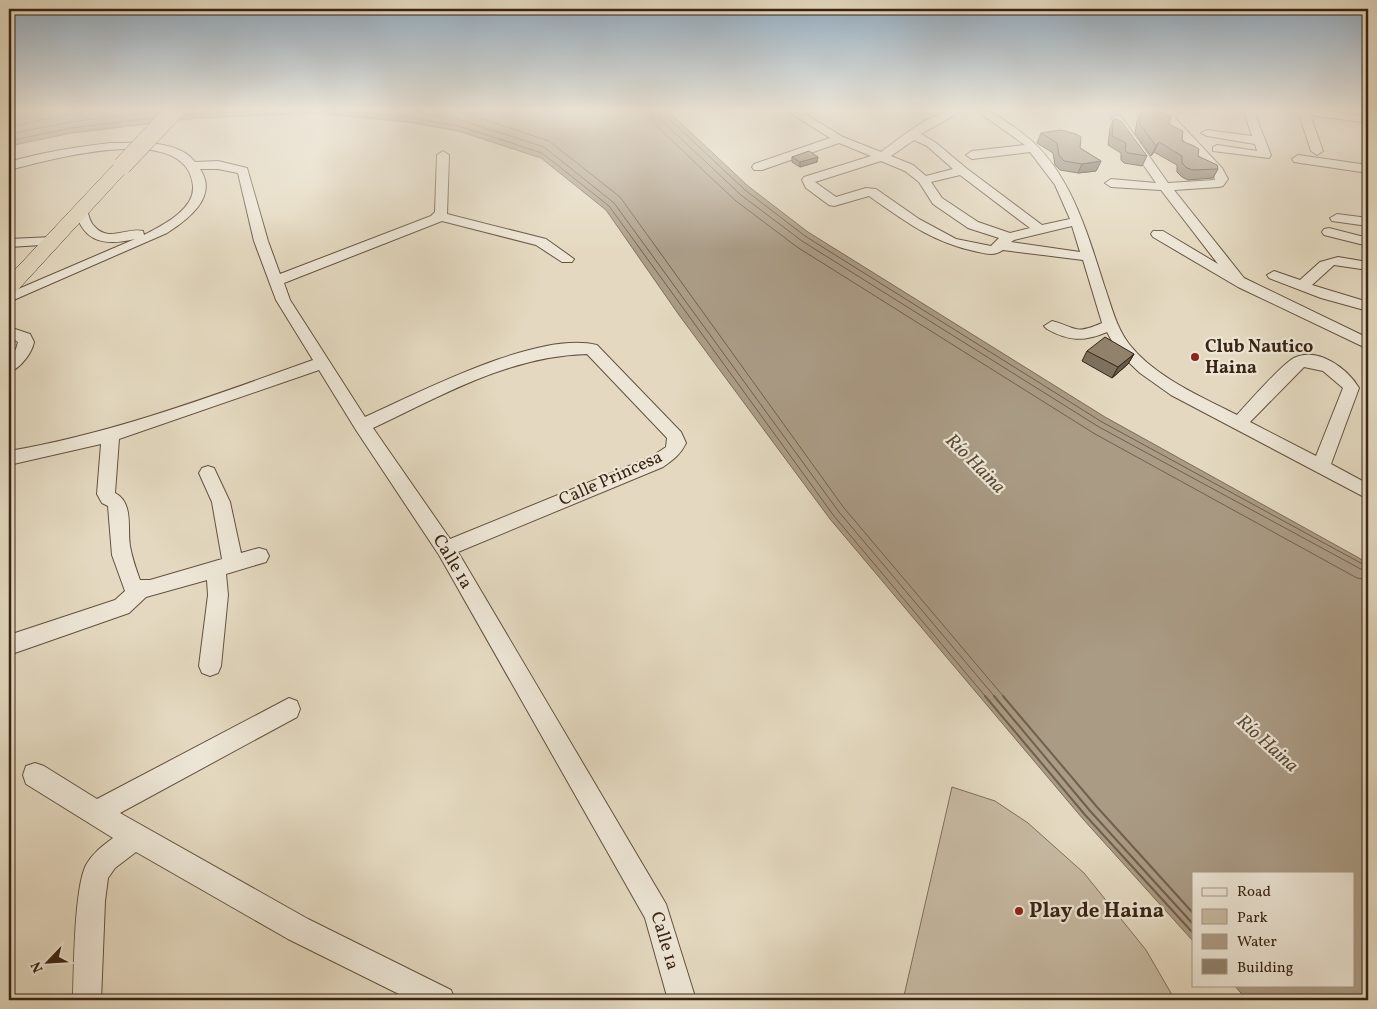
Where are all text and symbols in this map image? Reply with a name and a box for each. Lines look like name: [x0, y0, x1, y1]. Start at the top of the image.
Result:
place label: Club Nautico Haina: [1205, 335, 1313, 381]
marker: Club Nautico Haina: [1189, 351, 1201, 363]
water label: Río Haina: [939, 428, 1011, 500]
street label: Calle Princesa: [555, 445, 667, 513]
street label: Calle 1a: [426, 530, 478, 594]
water label: Río Haina: [1230, 709, 1304, 779]
legend: [1192, 872, 1354, 986]
text: Road: [1237, 882, 1271, 903]
place label: Play de Haina: [1029, 897, 1164, 926]
marker: Play de Haina: [1013, 905, 1025, 917]
text: Park: [1237, 908, 1268, 929]
street label: Calle 1a: [643, 909, 685, 973]
text: Water: [1237, 932, 1277, 953]
north arrow: [22, 936, 72, 986]
text: N: [27, 958, 48, 975]
text: Building: [1237, 958, 1294, 979]

